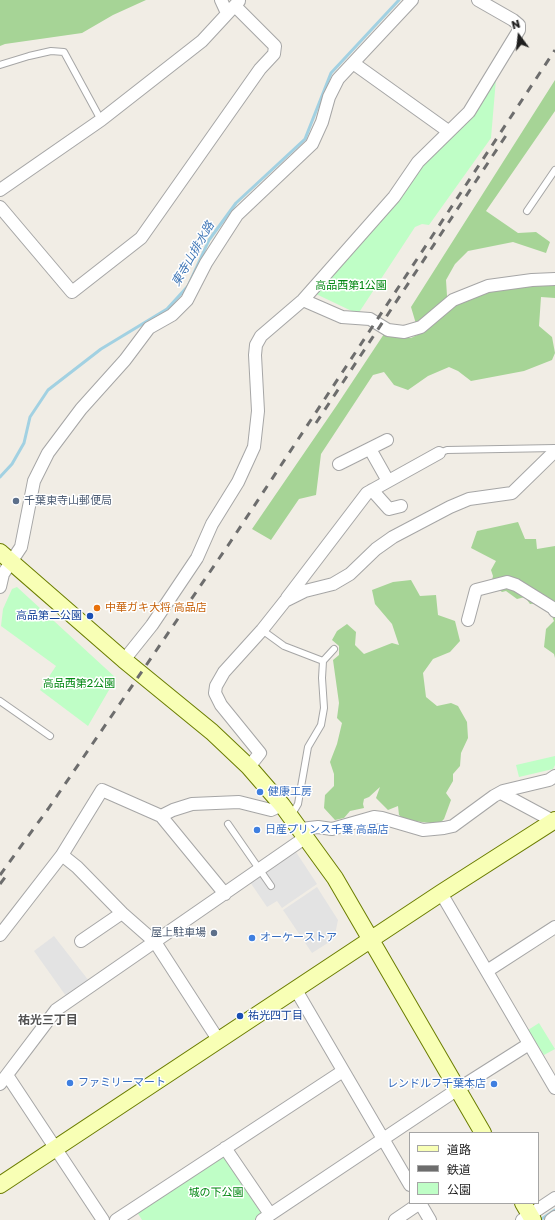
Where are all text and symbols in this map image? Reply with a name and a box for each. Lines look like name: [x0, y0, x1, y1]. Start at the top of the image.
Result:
north arrow: [499, 16, 539, 56]
text: N: [510, 17, 521, 31]
water label: 東寺山排水路: [169, 219, 217, 289]
park label: 高品西第1公園: [315, 279, 387, 293]
place label: 千葉東寺山郵便局: [24, 494, 112, 508]
marker: 千葉東寺山郵便局: [11, 496, 21, 506]
place label: 中華ガキ大将 高品店: [105, 601, 207, 615]
marker: 中華ガキ大将 高品店: [92, 603, 102, 613]
place label: 高品第二公園: [16, 609, 82, 623]
marker: 高品第二公園: [85, 611, 95, 621]
park label: 高品西第2公園: [43, 677, 115, 691]
place label: 健康工房: [268, 785, 312, 799]
marker: 健康工房: [255, 787, 265, 797]
place label: 日産プリンス千葉 高品店: [265, 823, 389, 837]
marker: 日産プリンス千葉 高品店: [252, 825, 262, 835]
place label: 屋上駐車場: [151, 926, 206, 940]
marker: 屋上駐車場: [209, 928, 219, 938]
place label: オーケーストア: [260, 931, 337, 945]
marker: オーケーストア: [247, 933, 257, 943]
place label: 祐光四丁目: [248, 1009, 303, 1023]
marker: 祐光四丁目: [235, 1011, 245, 1021]
district label: 祐光三丁目: [18, 1013, 78, 1027]
place label: ファミリーマート: [78, 1076, 166, 1090]
place label: レンドルフ千葉本店: [387, 1077, 486, 1091]
marker: ファミリーマート: [65, 1078, 75, 1088]
marker: レンドルフ千葉本店: [489, 1079, 499, 1089]
legend: [409, 1132, 539, 1204]
text: 道路: [447, 1142, 471, 1157]
text: 鉄道: [447, 1162, 471, 1177]
text: 公園: [447, 1182, 471, 1197]
park label: 城の下公園: [189, 1186, 243, 1200]

